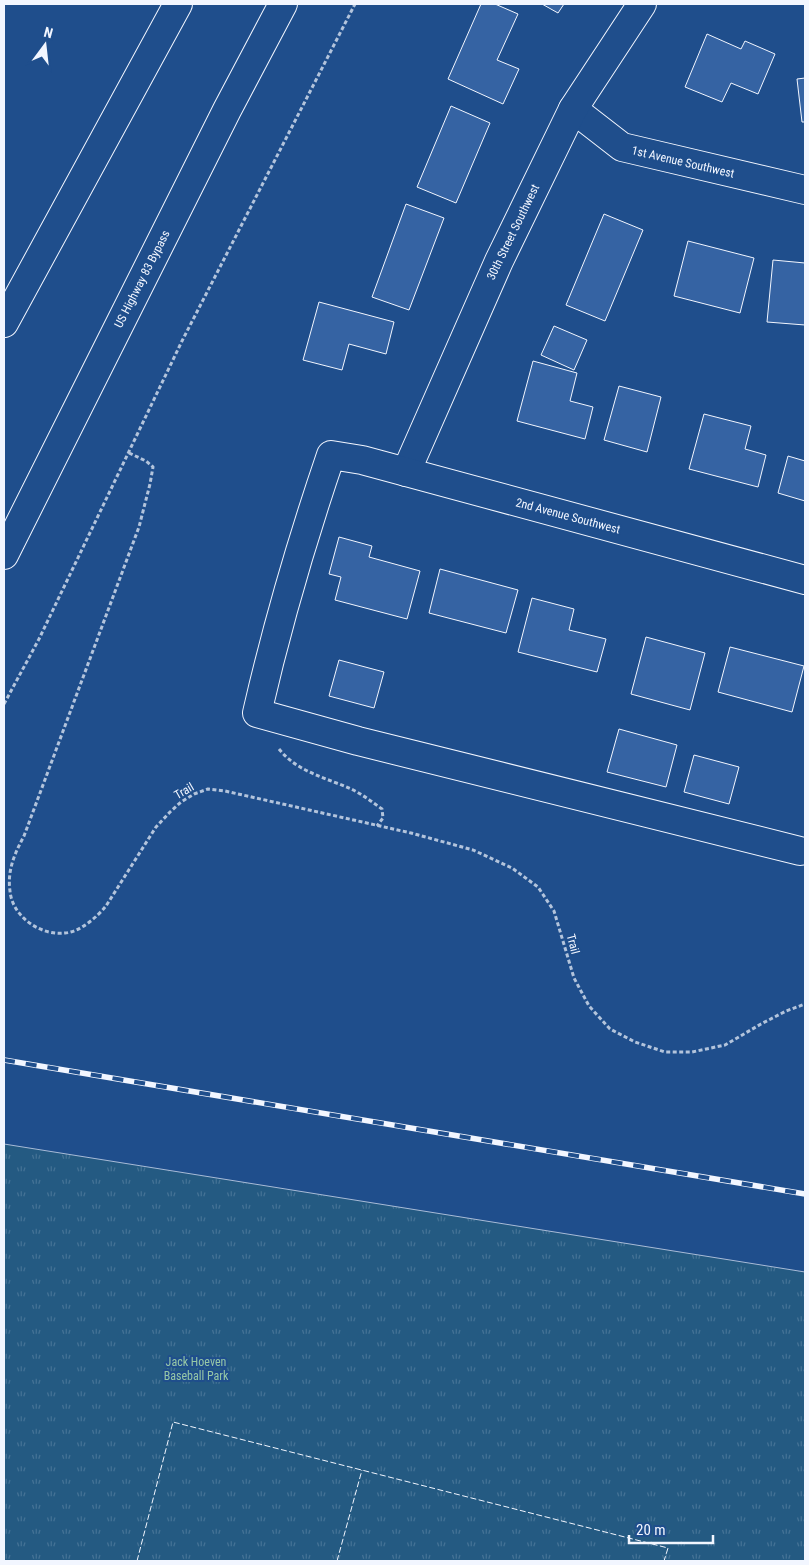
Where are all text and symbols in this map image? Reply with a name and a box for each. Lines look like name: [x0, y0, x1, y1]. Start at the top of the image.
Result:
north arrow: [20, 20, 70, 70]
text: N: [42, 24, 55, 41]
street label: 1st Avenue Southwest: [630, 143, 736, 181]
street label: 30th Street Southwest: [484, 181, 542, 282]
street label: US Highway 83 Bypass: [111, 228, 173, 330]
street label: 2nd Avenue Southwest: [514, 495, 622, 537]
street label: Trail: [172, 780, 196, 802]
street label: Trail: [564, 932, 582, 956]
park label: Jack Hoeven Baseball Park: [164, 1355, 229, 1383]
scale bar: [629, 1512, 713, 1544]
text: 20 m: [636, 1521, 666, 1539]

